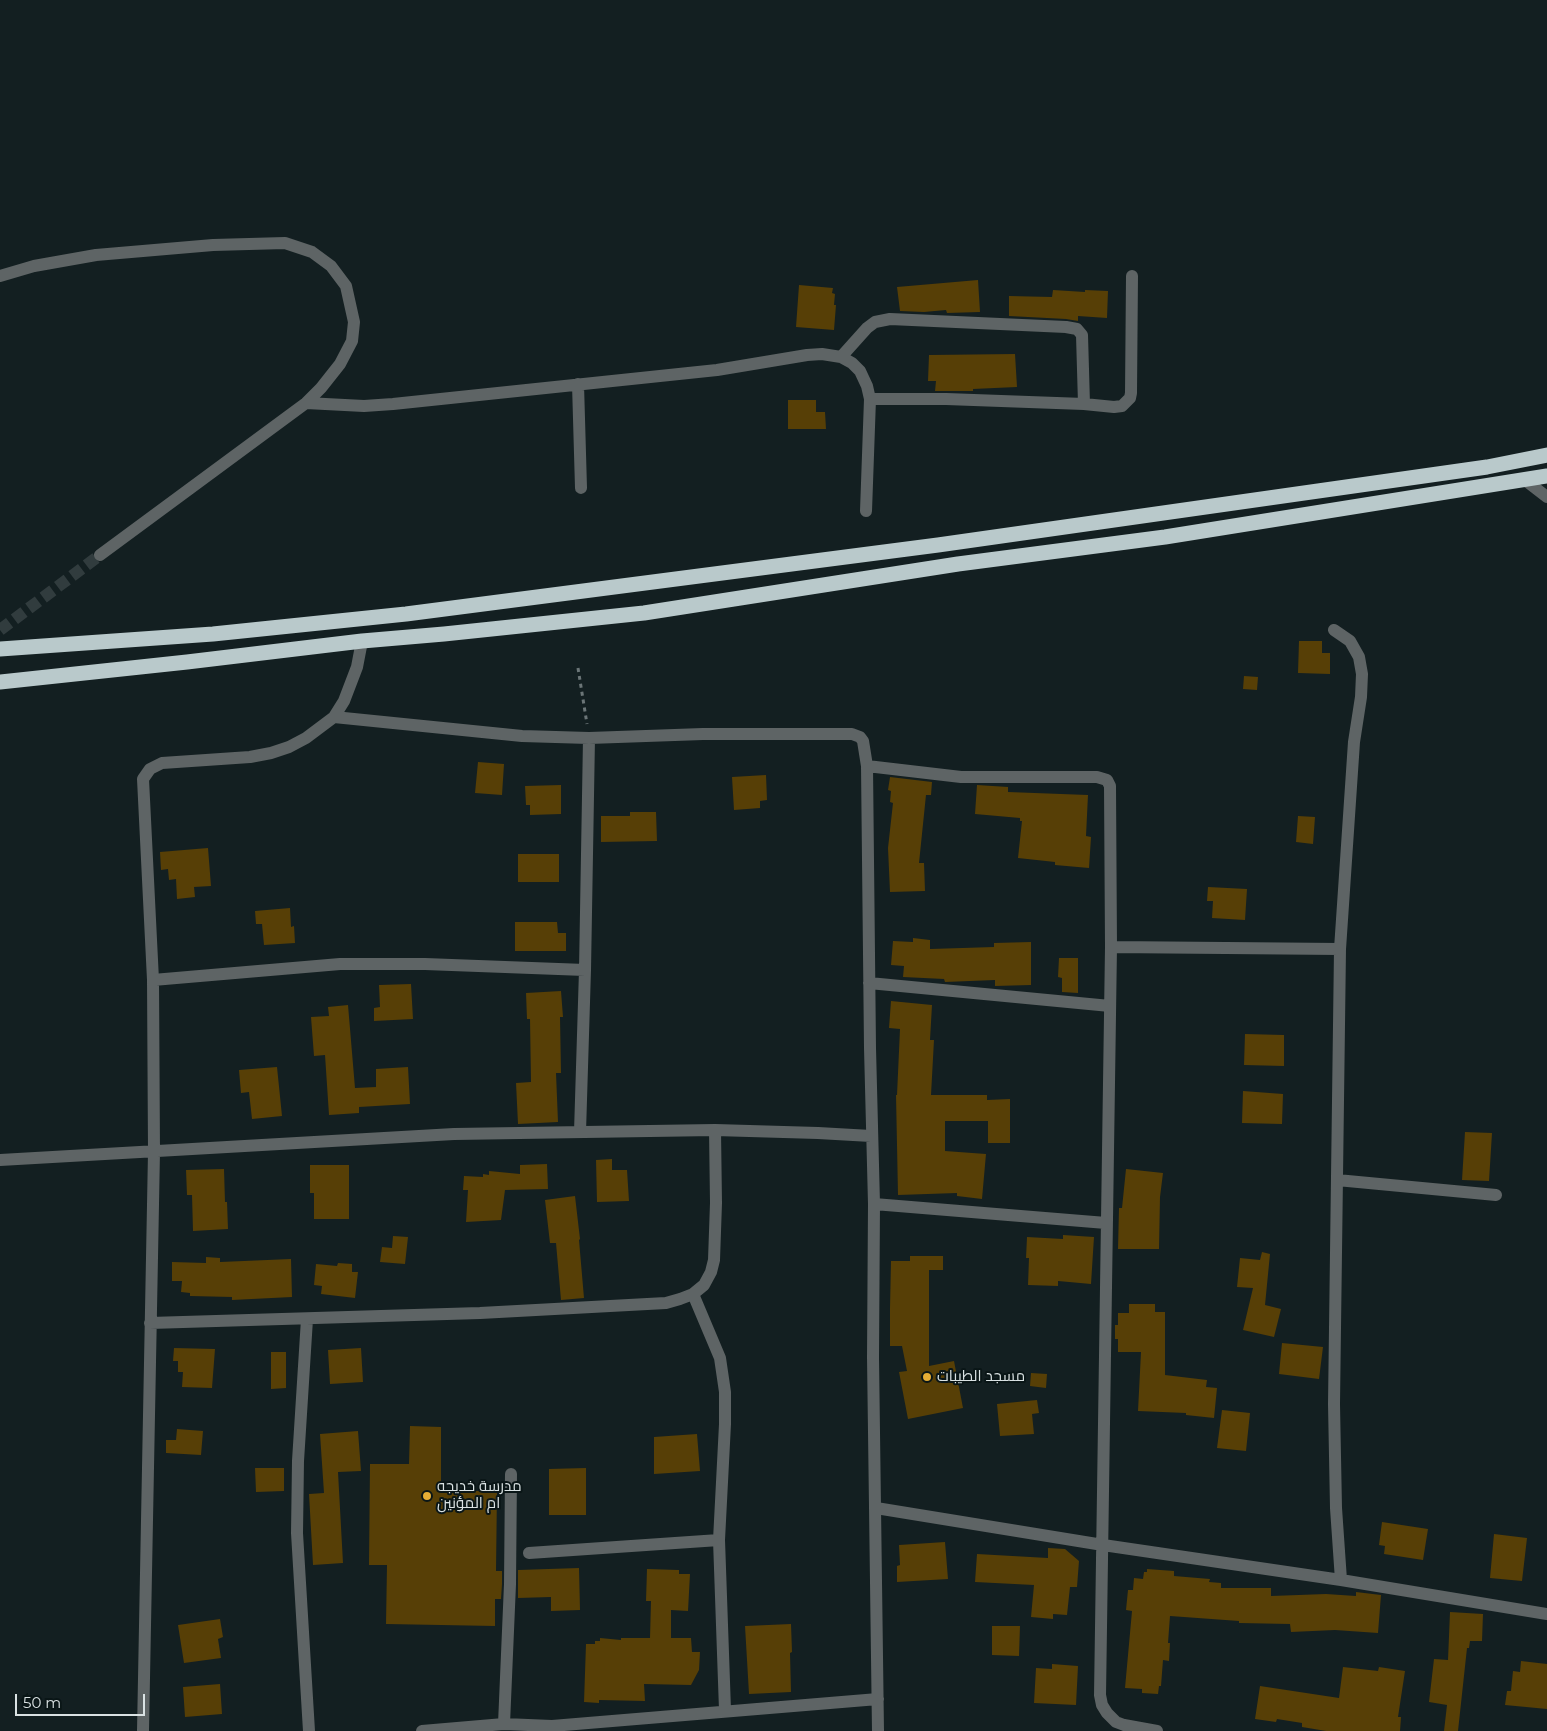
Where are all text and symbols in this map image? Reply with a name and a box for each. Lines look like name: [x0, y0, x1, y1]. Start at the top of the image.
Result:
place label: مسجد الطيبات: [937, 1368, 1025, 1386]
marker: مسجد الطيبات: [921, 1371, 933, 1383]
place label: مدرسة خديجه ام المؤنين: [437, 1478, 522, 1513]
marker: مدرسة خديجه ام المؤنين: [421, 1490, 433, 1502]
scale bar: [18, 1684, 148, 1716]
text: 50 m: [23, 1693, 61, 1712]

